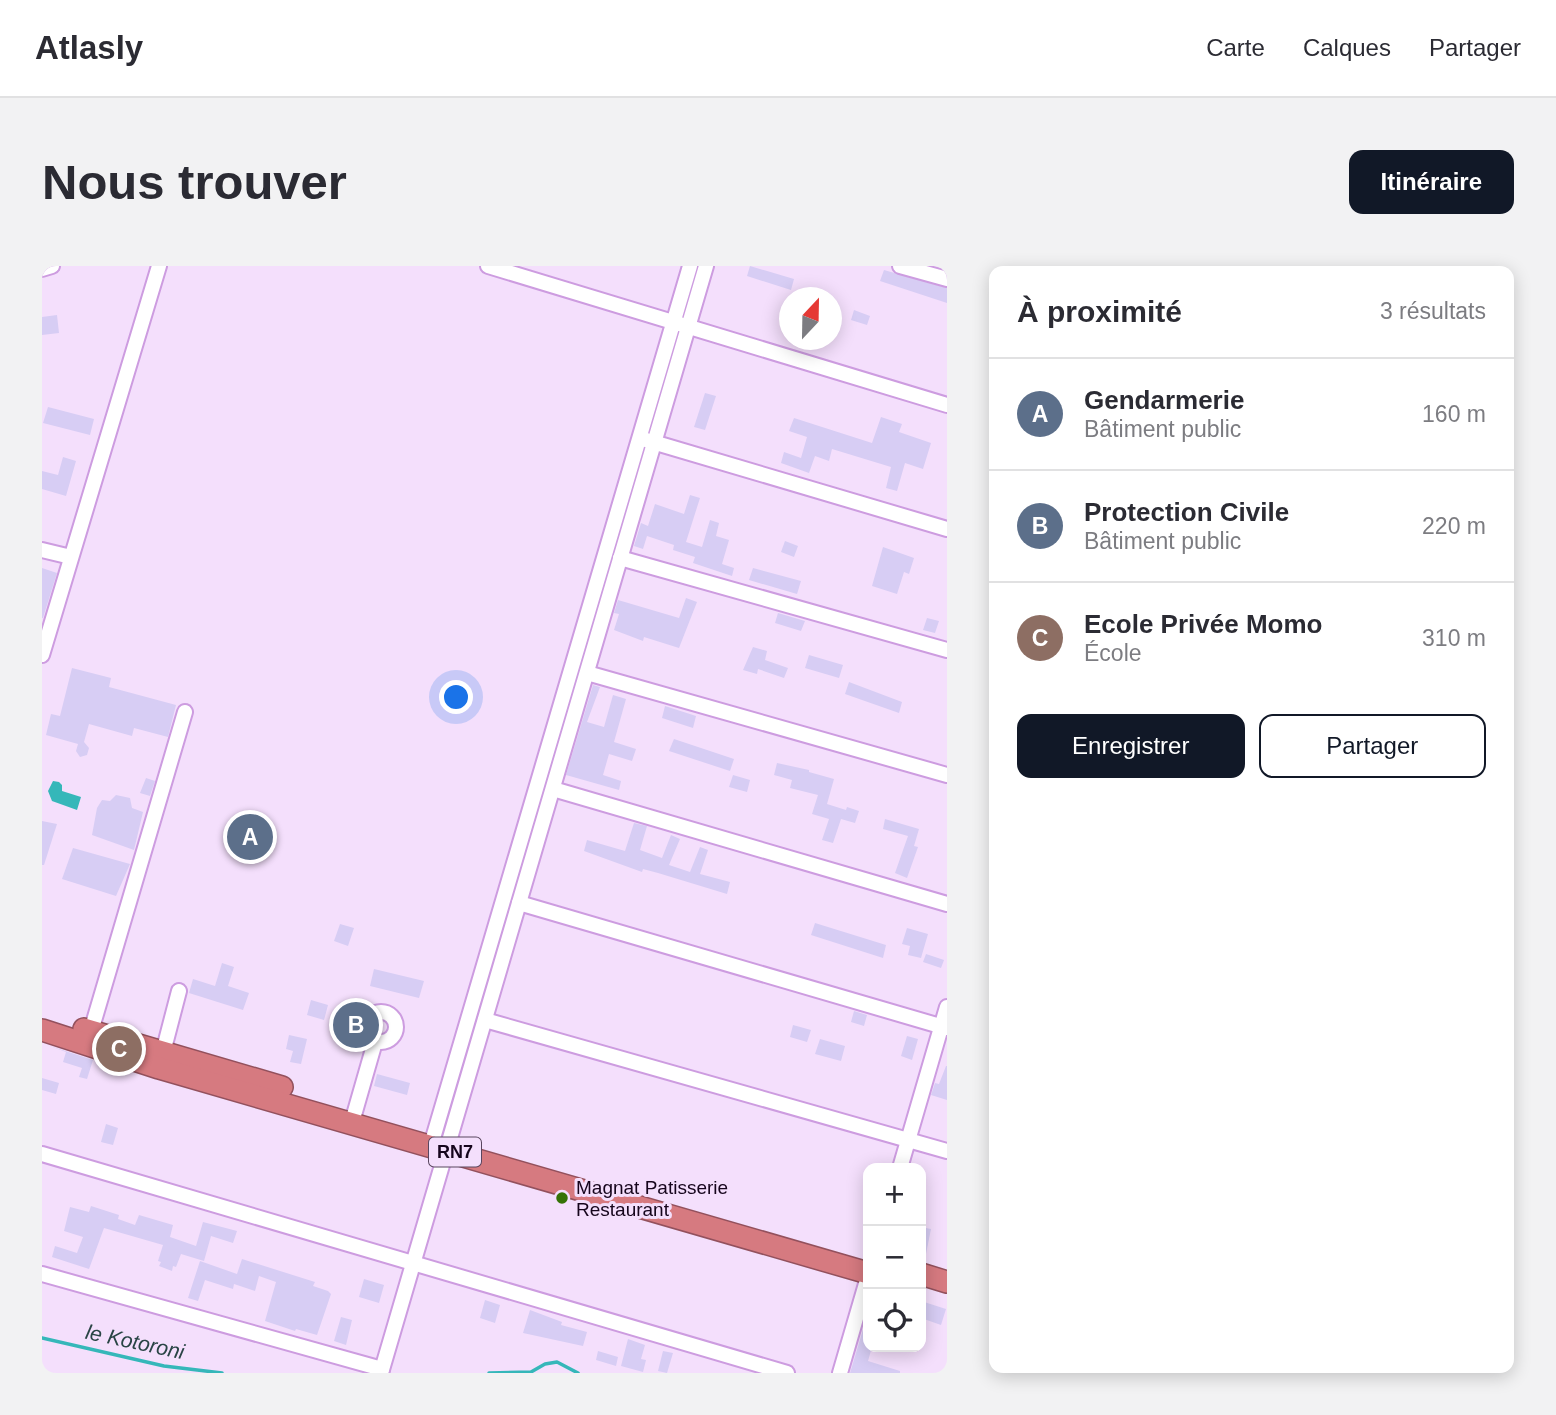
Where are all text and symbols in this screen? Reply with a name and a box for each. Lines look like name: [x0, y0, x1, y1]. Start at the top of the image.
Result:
text: Atlasly: [35, 29, 143, 66]
text: Carte: [1206, 34, 1265, 61]
text: Calques: [1303, 34, 1391, 61]
text: Partager: [1429, 34, 1521, 61]
button: Itinéraire: [1349, 150, 1514, 214]
text: Nous trouver: [42, 155, 347, 209]
north arrow: [779, 287, 842, 350]
text: À proximité: [1017, 295, 1182, 328]
text: 3 résultats: [1380, 298, 1486, 324]
text: Gendarmerie: [1084, 385, 1244, 415]
text: A: [1032, 401, 1048, 427]
text: 160 m: [1422, 401, 1486, 427]
text: Bâtiment public: [1084, 416, 1241, 442]
text: Protection Civile: [1084, 497, 1289, 527]
text: B: [1032, 513, 1048, 539]
text: 220 m: [1422, 513, 1486, 539]
text: Bâtiment public: [1084, 528, 1241, 554]
text: Ecole Privée Momo: [1084, 609, 1322, 639]
text: C: [1032, 625, 1048, 651]
text: 310 m: [1422, 625, 1486, 651]
text: École: [1084, 640, 1142, 666]
your location: [439, 680, 473, 714]
button: Enregistrer: [1017, 714, 1245, 778]
button: Partager: [1259, 714, 1486, 778]
pin: A: [227, 811, 273, 863]
pin: B: [333, 999, 379, 1051]
pin: C: [96, 1023, 142, 1075]
road number: RN7: [429, 1138, 481, 1166]
map controls: [863, 1163, 926, 1352]
button: +: [863, 1163, 926, 1226]
place label: Magnat Patisserie Restaurant: [576, 1177, 728, 1220]
marker: Magnat Patisserie Restaurant: [554, 1190, 570, 1206]
button: −: [863, 1226, 926, 1289]
button: locate: [863, 1289, 926, 1352]
water label: le Kotoroni: [84, 1320, 188, 1363]

